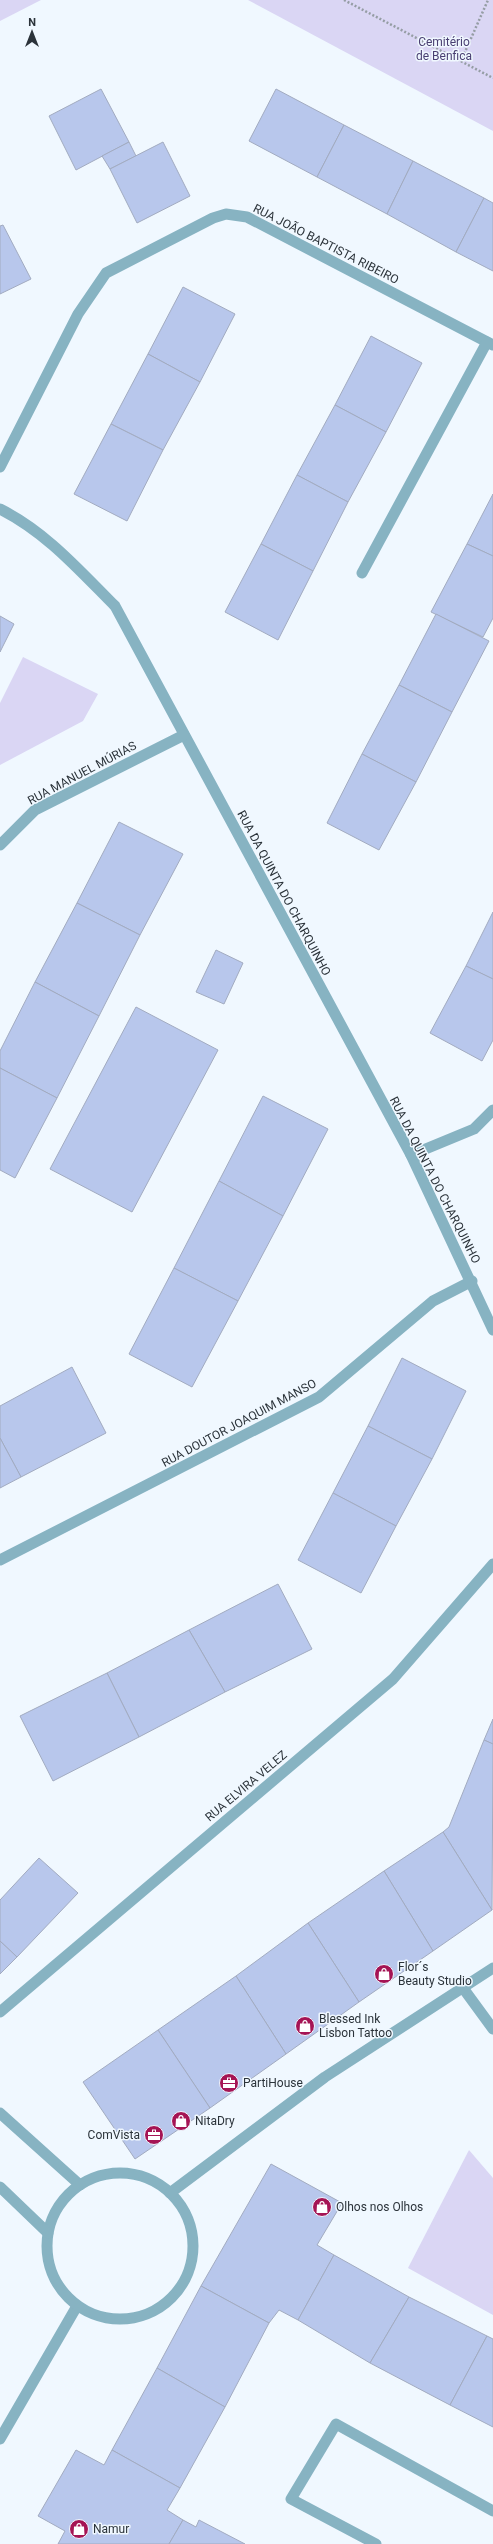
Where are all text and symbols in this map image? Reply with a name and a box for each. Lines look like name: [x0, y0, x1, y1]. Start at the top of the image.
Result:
north arrow: [12, 12, 52, 52]
text: N: [28, 16, 36, 29]
park label: Cemitério de Benfica: [416, 35, 472, 63]
street label: RUA JOÃO BAPTISTA RIBEIRO: [251, 199, 402, 287]
street label: RUA MANUEL MÚRIAS: [25, 738, 139, 808]
street label: RUA DA QUINTA DO CHARQUINHO: [234, 808, 334, 978]
street label: RUA DA QUINTA DO CHARQUINHO: [387, 1094, 483, 1266]
street label: RUA DOUTOR JOAQUIM MANSO: [159, 1376, 319, 1470]
street label: RUA ELVIRA VELEZ: [202, 1748, 290, 1824]
place label: Flor´s Beauty Studio: [398, 1960, 472, 1988]
shop icon: Flor´s Beauty Studio: [373, 1963, 395, 1985]
place label: Blessed Ink Lisbon Tattoo: [319, 2012, 392, 2040]
shop icon: Blessed Ink Lisbon Tattoo: [294, 2015, 316, 2037]
office icon: PartiHouse: [218, 2072, 240, 2094]
place label: PartiHouse: [243, 2076, 303, 2090]
shop icon: NitaDry: [170, 2110, 192, 2132]
place label: NitaDry: [195, 2114, 235, 2128]
office icon: ComVista: [143, 2124, 165, 2146]
place label: ComVista: [88, 2128, 140, 2142]
shop icon: Olhos nos Olhos: [311, 2196, 333, 2218]
place label: Olhos nos Olhos: [336, 2200, 423, 2214]
shop icon: Namur: [68, 2518, 90, 2540]
place label: Namur: [93, 2522, 129, 2536]

